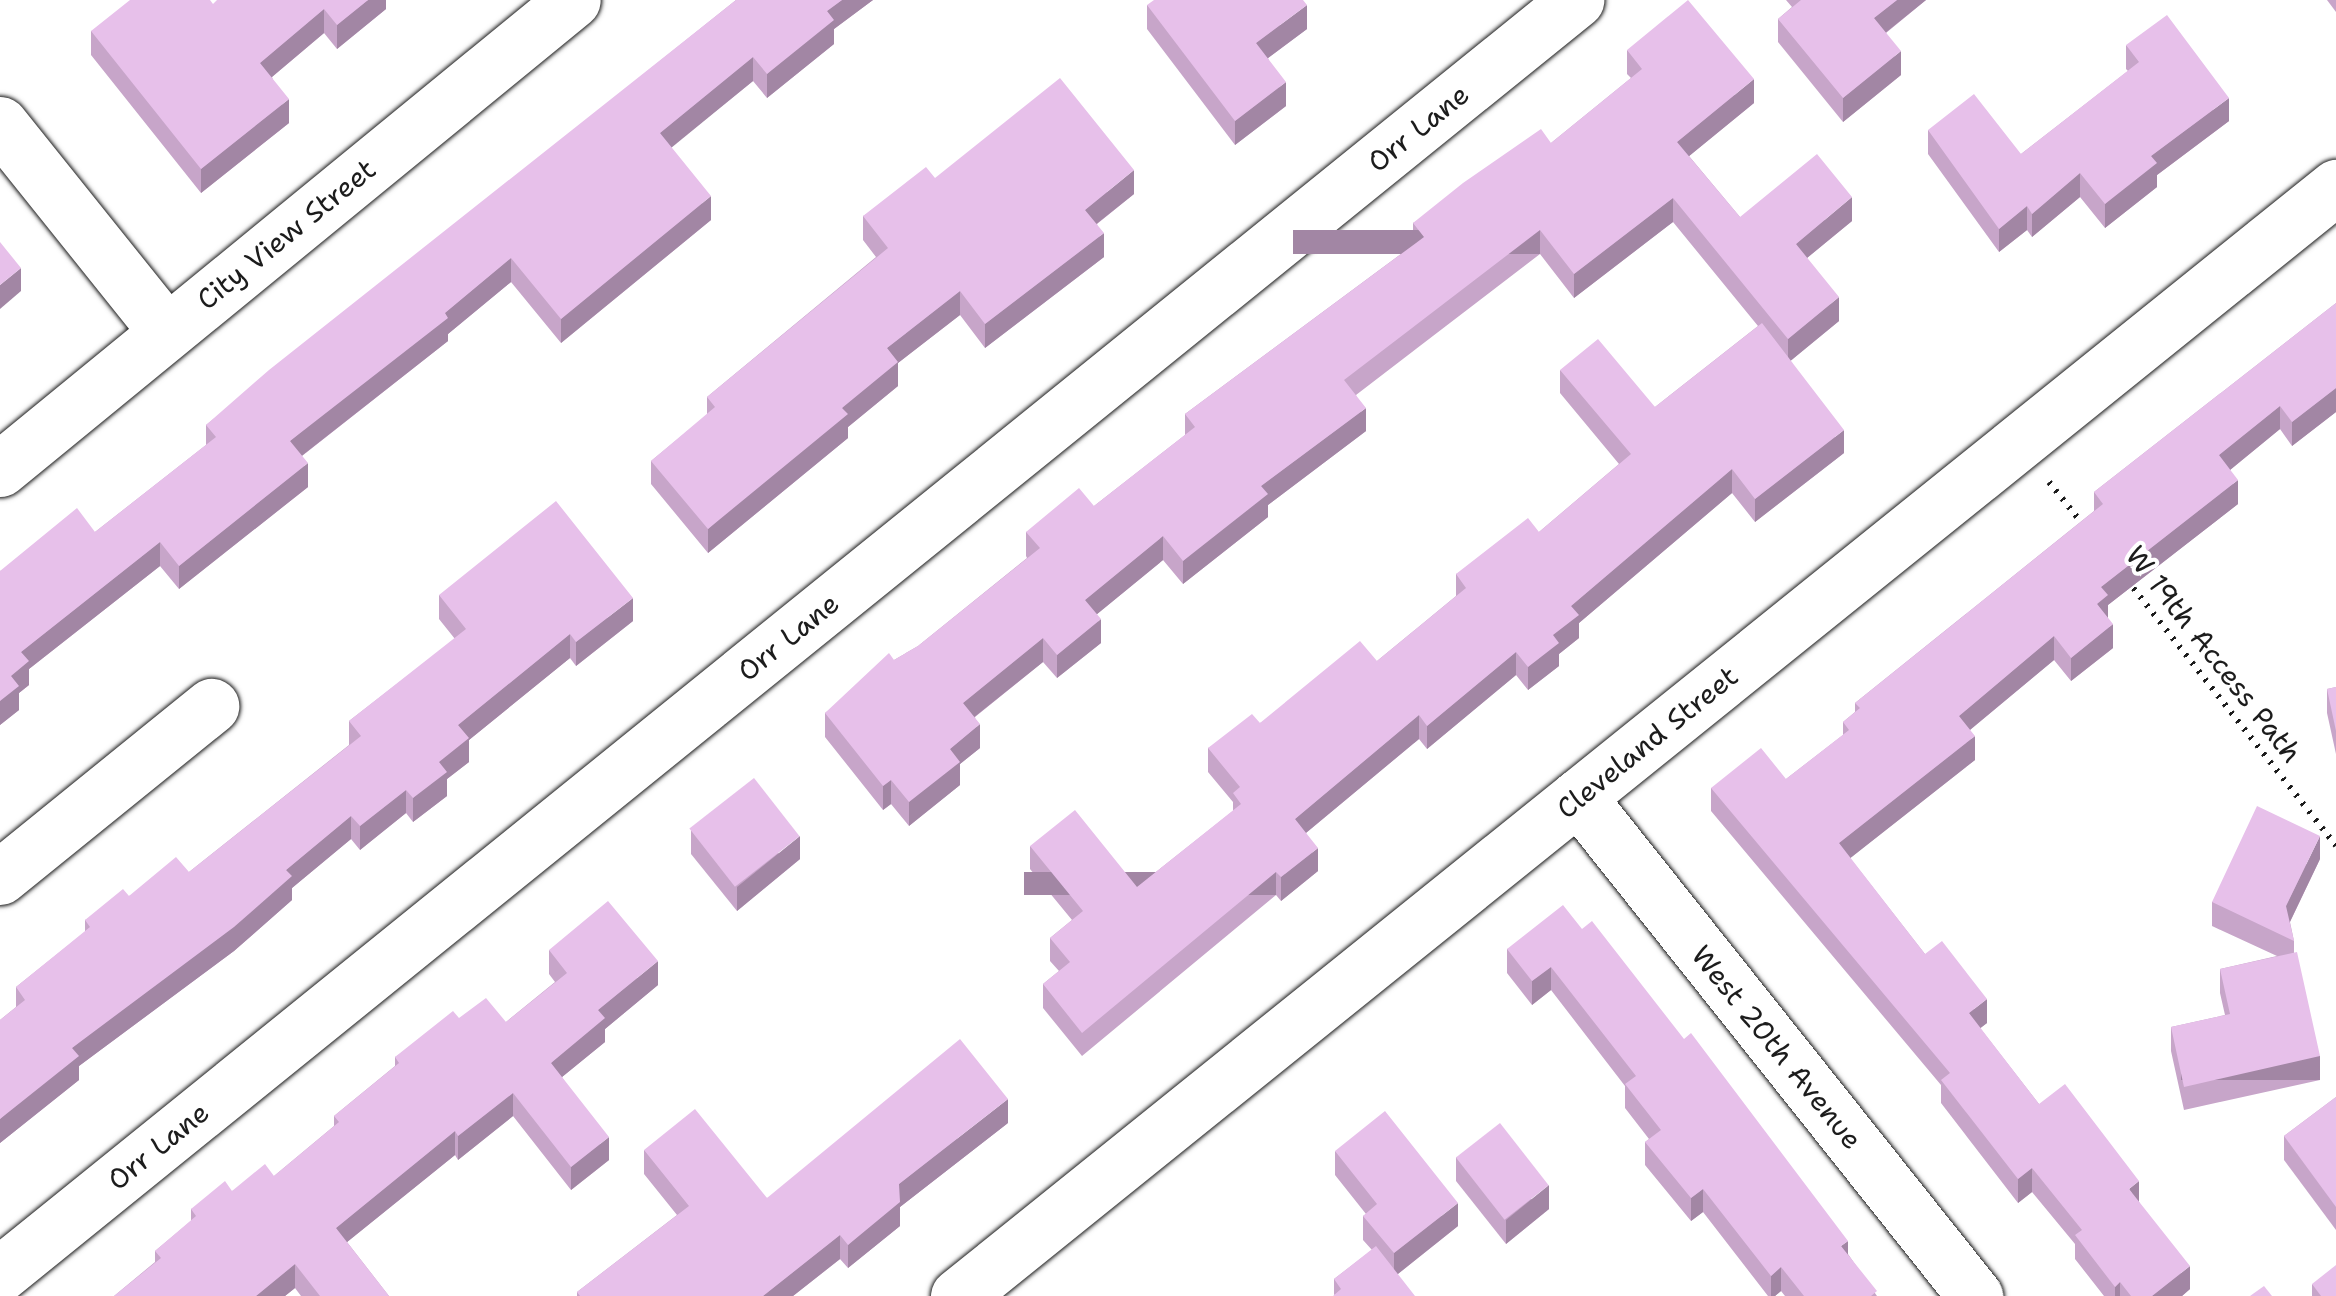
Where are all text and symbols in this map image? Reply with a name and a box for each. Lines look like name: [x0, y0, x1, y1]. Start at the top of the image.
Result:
street label: Orr Lane: [1361, 77, 1475, 179]
street label: City View Street: [190, 152, 382, 316]
street label: W 19th Access Path: [2119, 539, 2309, 769]
street label: Orr Lane: [731, 586, 845, 688]
street label: Cleveland Street: [1550, 659, 1744, 825]
street label: West 20th Avenue: [1685, 938, 1869, 1156]
street label: Orr Lane: [101, 1095, 215, 1197]

